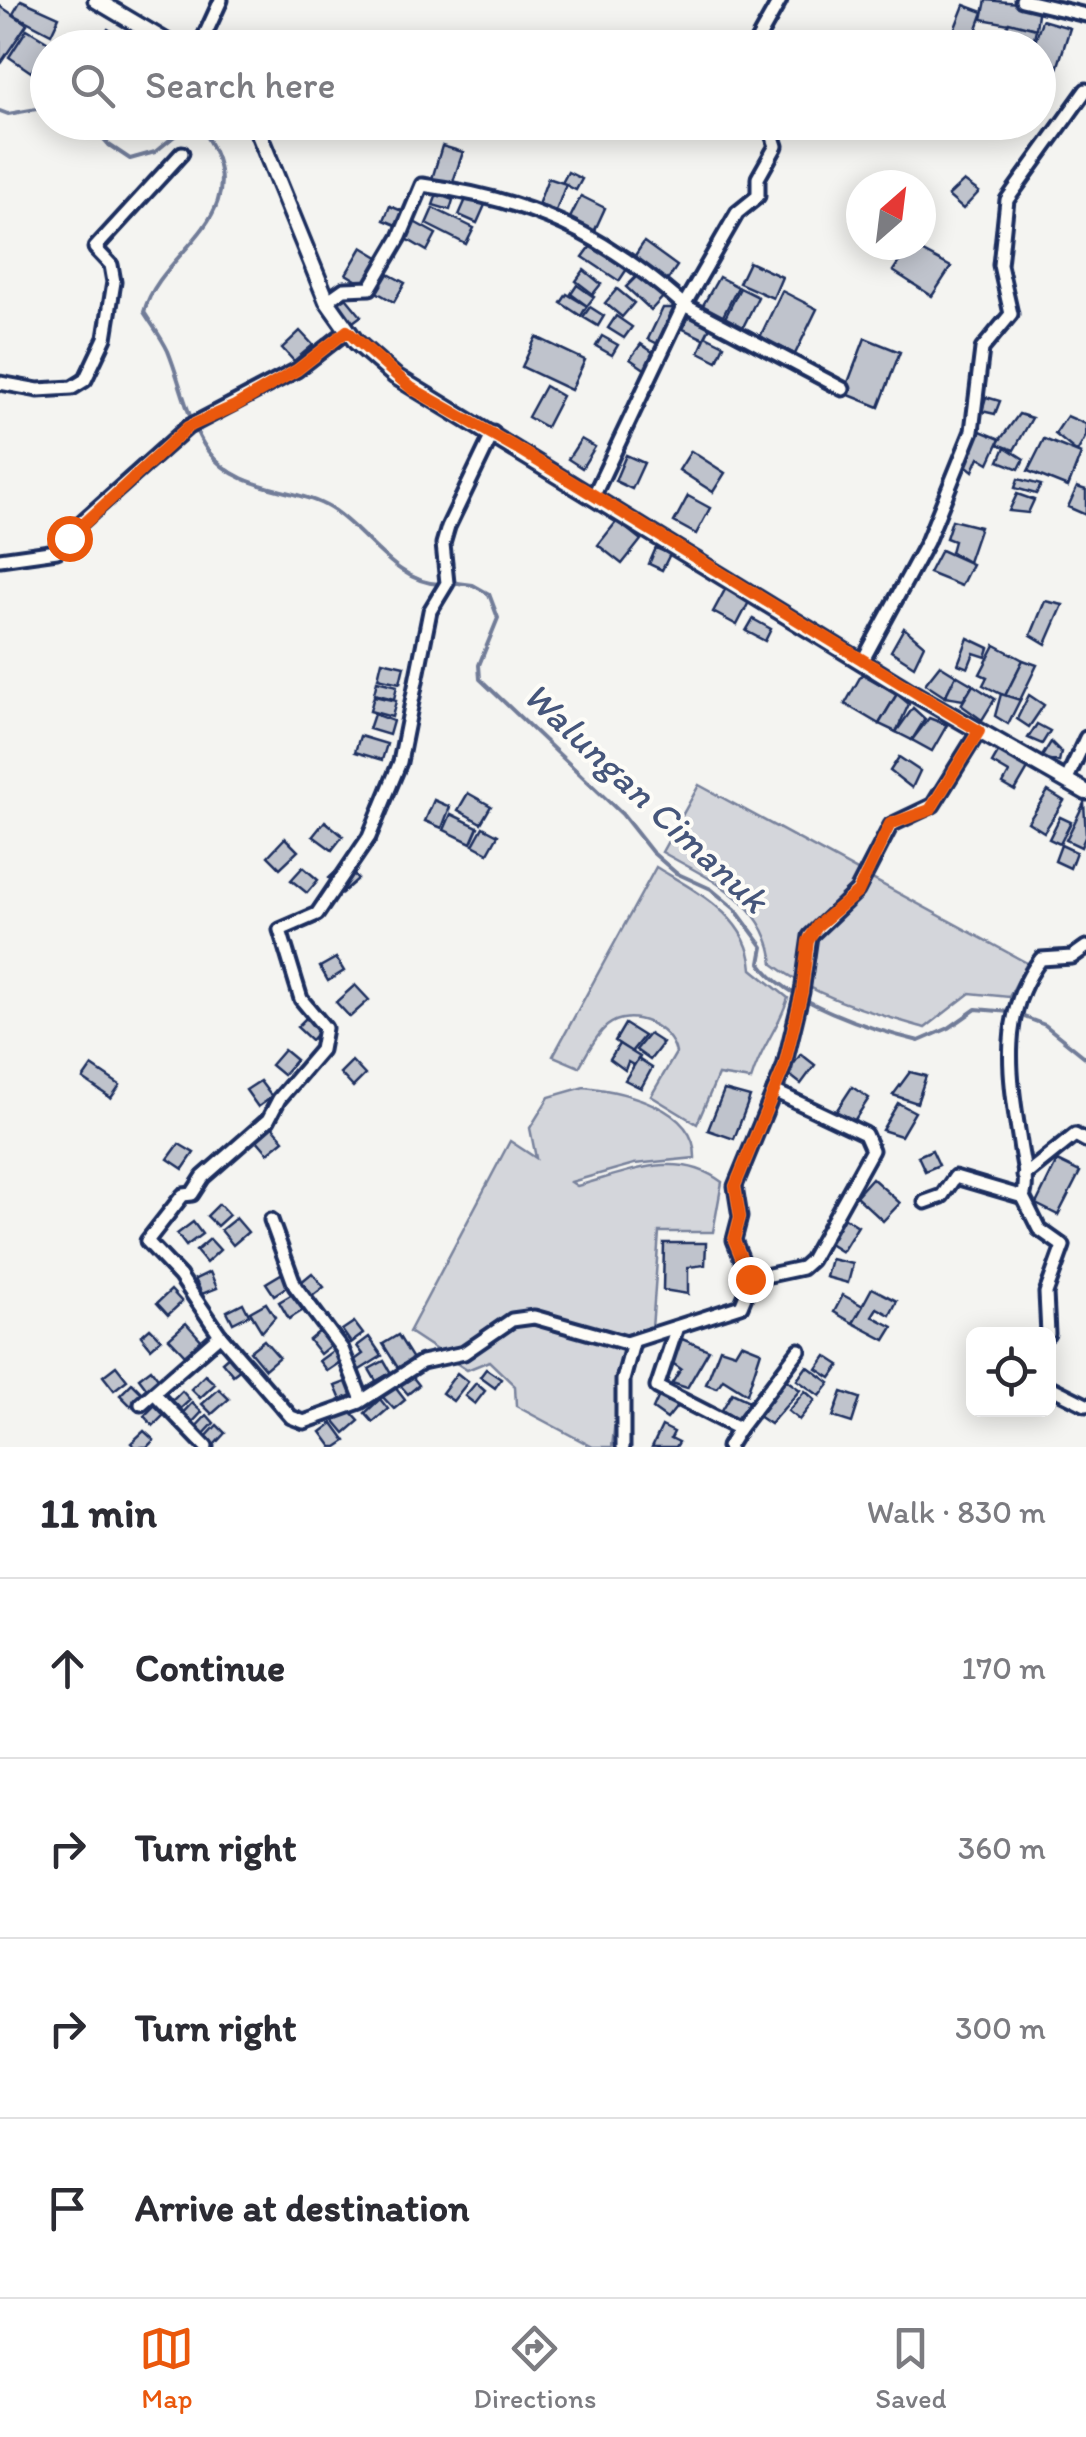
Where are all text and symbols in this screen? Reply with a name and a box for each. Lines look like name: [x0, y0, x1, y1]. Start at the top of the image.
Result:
search box: [30, 30, 1056, 140]
icon: search: [65, 58, 120, 113]
text: Search here: [145, 62, 336, 108]
north arrow: [846, 170, 936, 260]
route start: [47, 516, 93, 562]
water label: Walungan Cimanuk: [514, 672, 780, 924]
route end: [728, 1257, 774, 1303]
map controls: [966, 1327, 1056, 1417]
button: locate: [966, 1327, 1056, 1417]
text: 11 min: [40, 1487, 157, 1538]
text: Walk · 830 m: [867, 1493, 1046, 1531]
icon: ahead: [40, 1641, 95, 1696]
text: Continue: [135, 1645, 285, 1691]
text: 170 m: [961, 1649, 1046, 1687]
icon: right: [40, 1821, 95, 1876]
text: Turn right: [135, 1825, 297, 1871]
text: 360 m: [958, 1829, 1046, 1867]
icon: right: [40, 2001, 95, 2056]
text: Turn right: [135, 2005, 297, 2051]
text: 300 m: [955, 2009, 1046, 2047]
icon: arrive: [40, 2181, 95, 2236]
text: Arrive at destination: [135, 2185, 470, 2231]
tab: Map: [139, 2321, 194, 2415]
tab: Directions: [473, 2321, 596, 2415]
tab: Saved: [875, 2321, 947, 2415]

